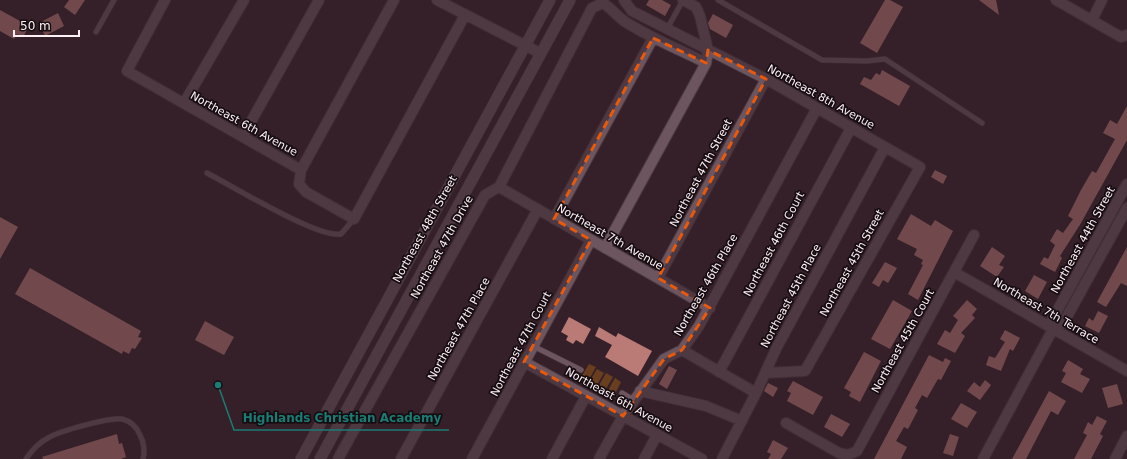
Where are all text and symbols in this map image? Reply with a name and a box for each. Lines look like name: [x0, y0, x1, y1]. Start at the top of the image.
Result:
scale bar: [14, 12, 79, 38]
text: 50 m: [20, 19, 51, 33]
street label: Northeast 8th Avenue: [765, 62, 877, 132]
street label: Northeast 6th Avenue: [188, 89, 300, 159]
street label: Northeast 47th Street: [667, 116, 735, 229]
street label: Northeast 48th Street: [390, 173, 460, 285]
street label: Northeast 44th Street: [1048, 184, 1118, 296]
street label: Northeast 46th Court: [741, 189, 807, 299]
street label: Northeast 47th Drive: [408, 193, 476, 301]
street label: Northeast 7th Avenue: [555, 201, 666, 273]
street label: Northeast 45th Street: [817, 207, 887, 319]
street label: Northeast 46th Place: [671, 231, 741, 338]
street label: Northeast 45th Place: [758, 242, 824, 350]
street label: Northeast 47th Place: [425, 275, 493, 383]
street label: Northeast 7th Terrace: [991, 275, 1101, 347]
street label: Northeast 45th Court: [869, 286, 937, 395]
street label: Northeast 47th Court: [488, 289, 554, 399]
street label: Northeast 6th Avenue: [563, 365, 675, 435]
callout: Highlands Christian Academy: [234, 406, 449, 430]
text: Highlands Christian Academy: [243, 411, 442, 425]

